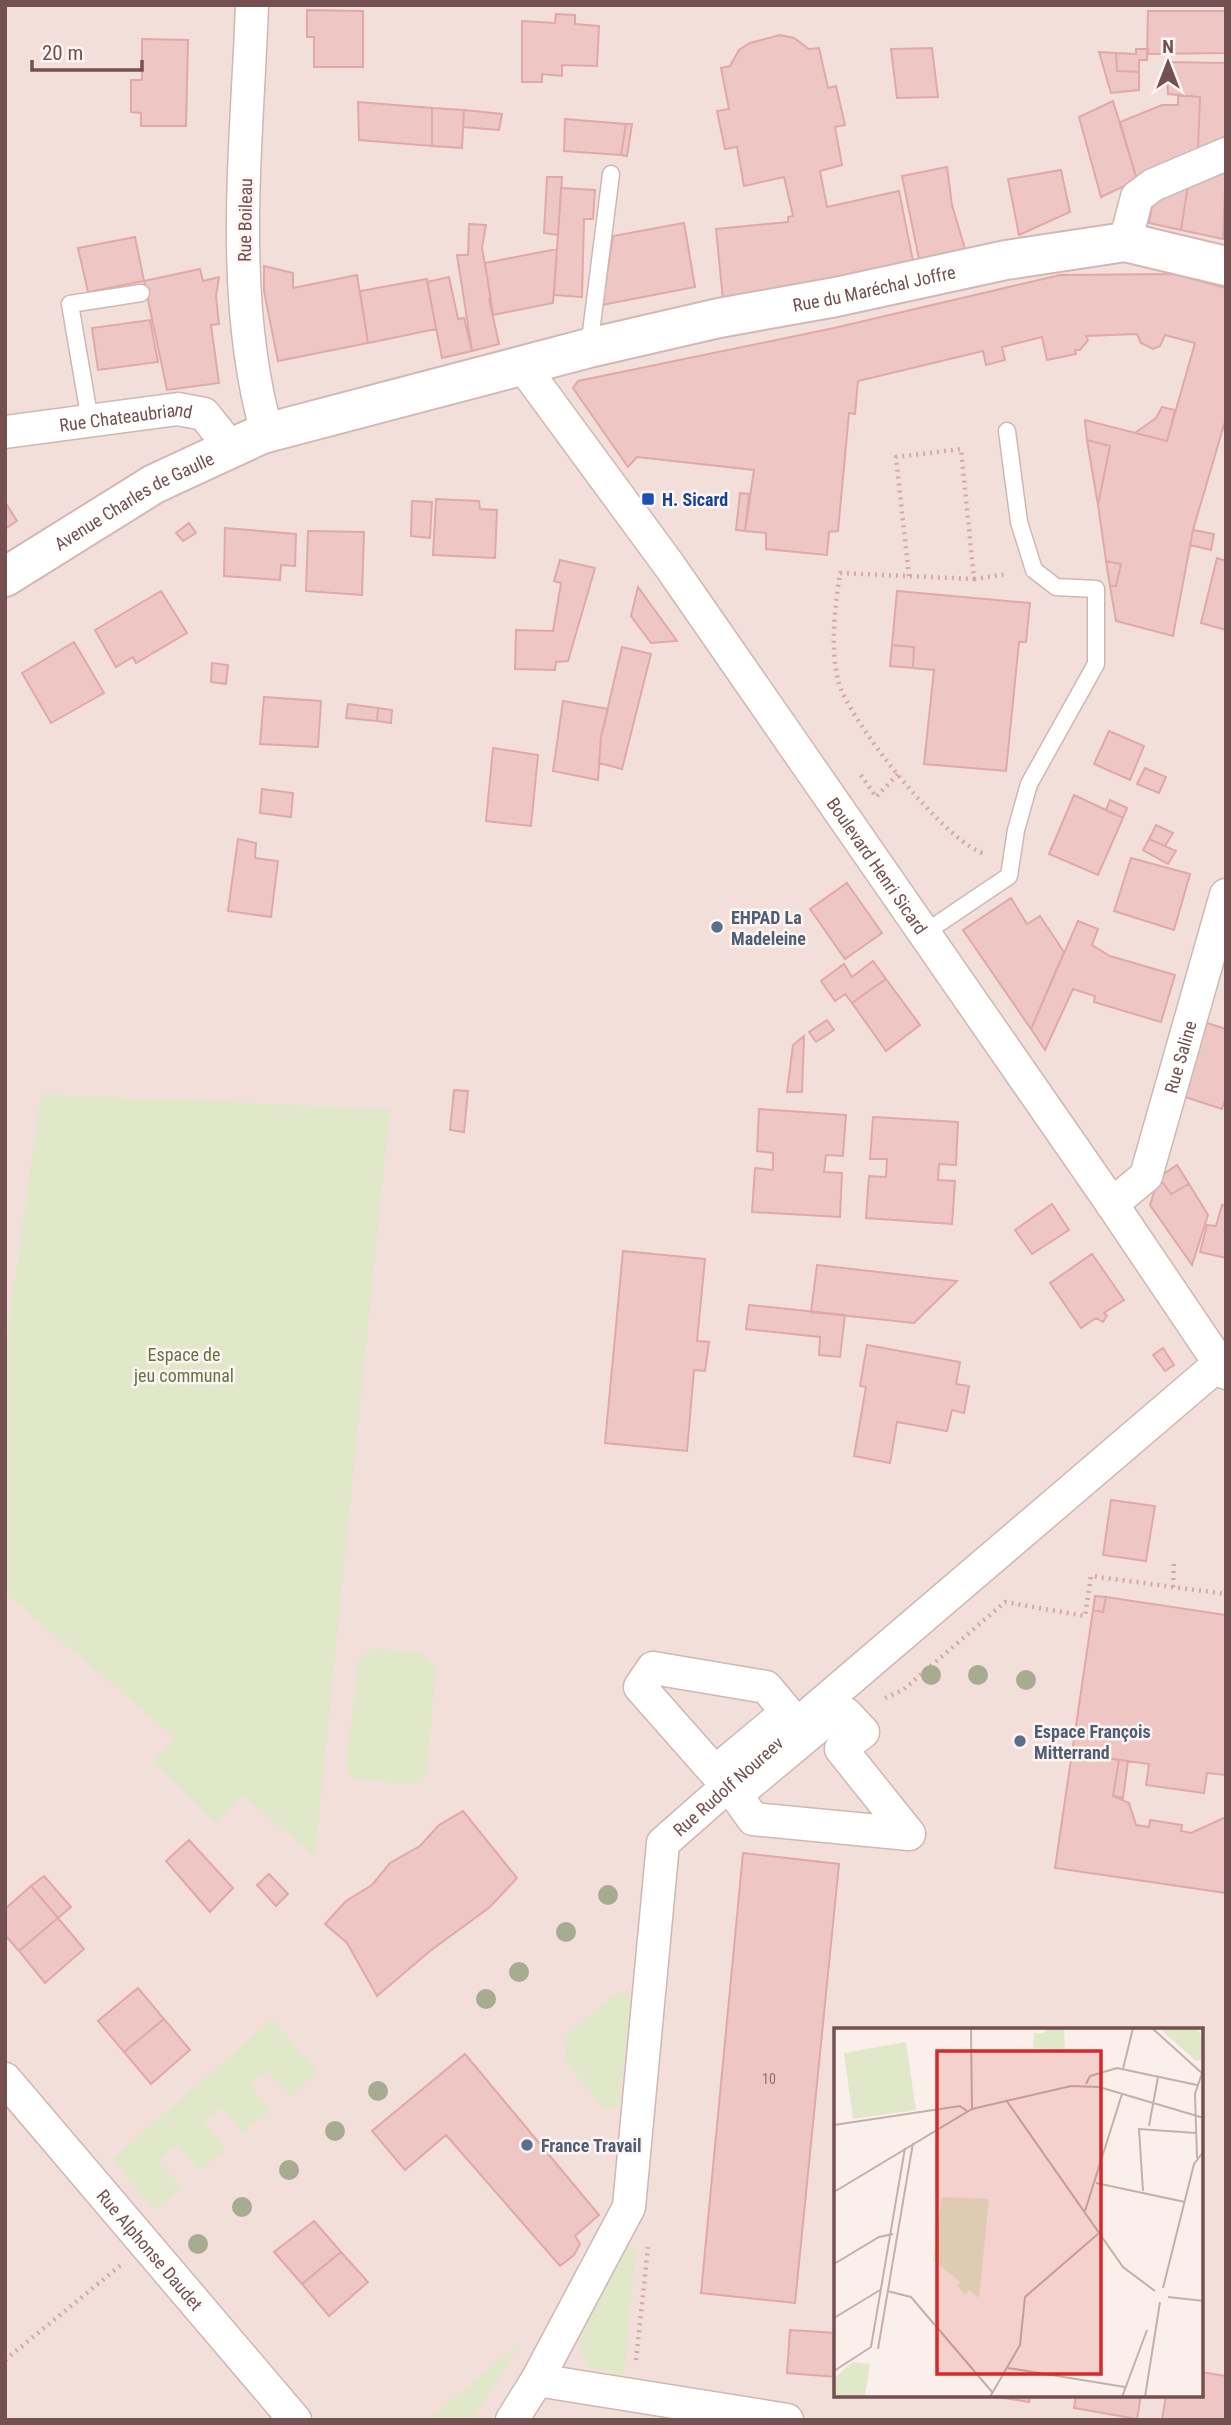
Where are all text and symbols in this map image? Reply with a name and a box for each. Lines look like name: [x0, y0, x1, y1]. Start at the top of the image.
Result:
scale bar: [32, 28, 142, 72]
north arrow: [1133, 28, 1203, 98]
text: N: [1162, 35, 1174, 58]
text: 20 m: [42, 41, 83, 65]
street label: Rue Boileau: [234, 178, 256, 262]
street label: Rue du Maréchal Joffre: [791, 261, 957, 315]
street label: Rue Chateaubriand: [58, 398, 194, 435]
street label: Avenue Charles de Gaulle: [50, 447, 217, 554]
place label: H. Sicard: [662, 489, 728, 510]
marker: H. Sicard: [640, 491, 656, 507]
street label: Boulevard Henri Sicard: [823, 793, 932, 938]
place label: EHPAD La Madeleine: [731, 907, 806, 949]
marker: EHPAD La Madeleine: [709, 919, 725, 935]
street label: Rue Saline: [1160, 1018, 1200, 1095]
park label: Espace de jeu communal: [133, 1344, 234, 1386]
place label: Espace François Mitterrand: [1034, 1721, 1151, 1763]
street label: Rue Rudolf Noureev: [668, 1732, 787, 1840]
marker: Espace François Mitterrand: [1012, 1733, 1028, 1749]
inset map: [834, 2028, 1203, 2397]
house number: 10: [762, 2071, 776, 2087]
place label: France Travail: [541, 2135, 642, 2156]
marker: France Travail: [519, 2137, 535, 2153]
street label: Rue Alphonse Daudet: [93, 2185, 207, 2314]

